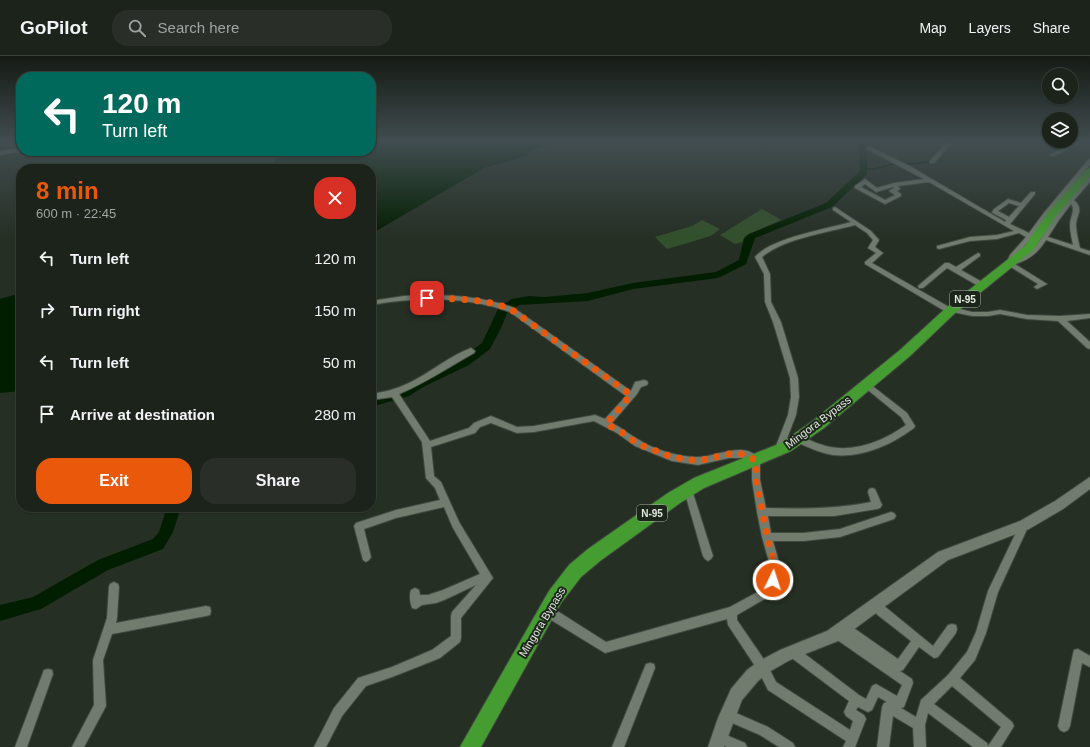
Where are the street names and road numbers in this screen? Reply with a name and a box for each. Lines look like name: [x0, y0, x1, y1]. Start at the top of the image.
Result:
road number: N-95: [950, 291, 980, 307]
street label: Mingora Bypass: [783, 393, 854, 451]
road number: N-95: [637, 505, 667, 521]
street label: Mingora Bypass: [517, 585, 568, 659]

